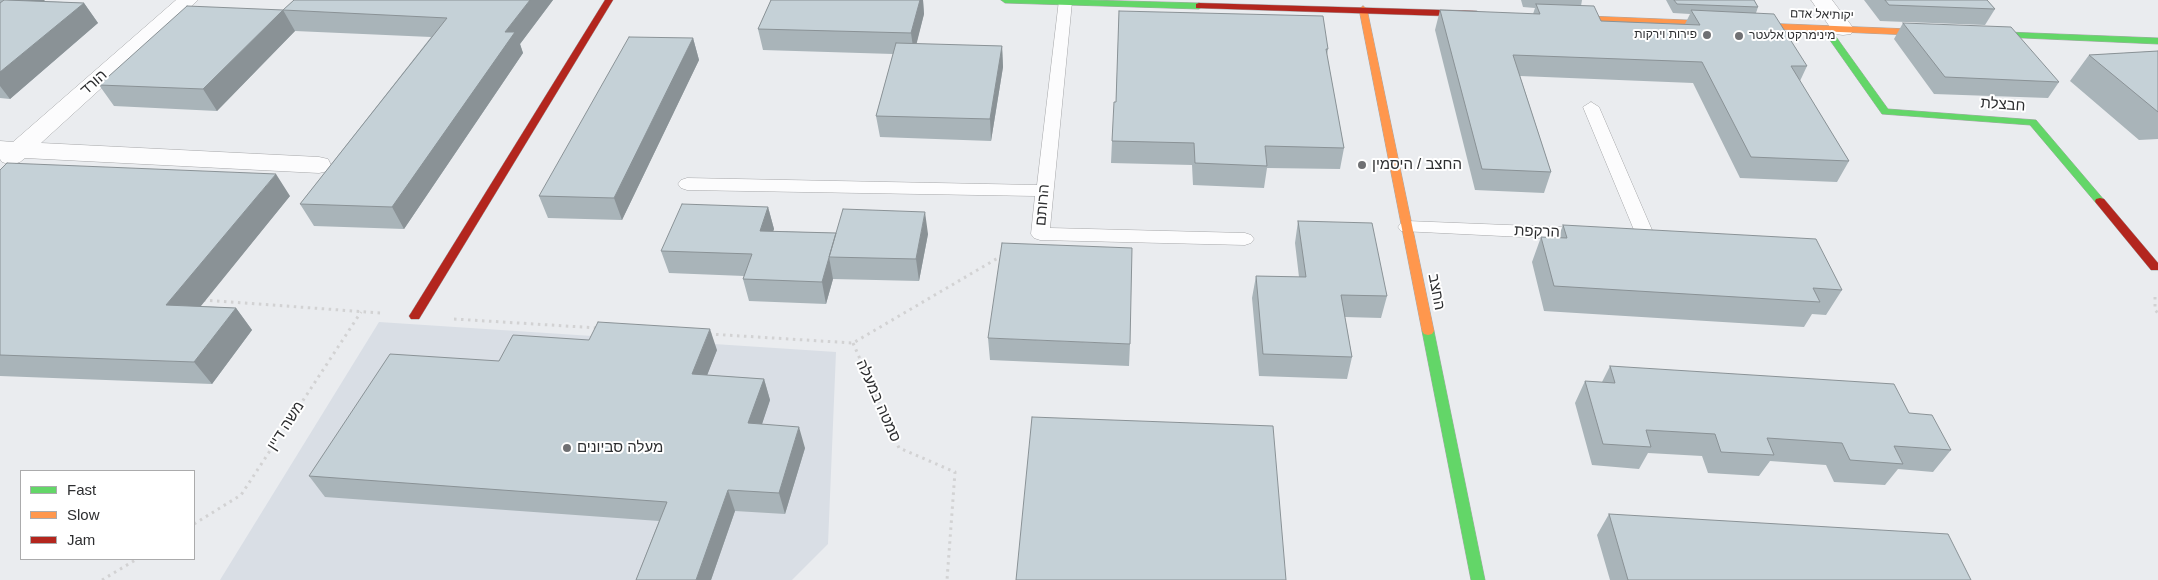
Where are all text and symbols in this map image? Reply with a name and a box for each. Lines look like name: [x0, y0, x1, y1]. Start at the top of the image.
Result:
street label: יקותיאל אדם: [1790, 7, 1854, 23]
place label: פירות וירקות: [1634, 28, 1697, 42]
marker: פירות וירקות: [1701, 29, 1713, 41]
place label: מינימרקט אלעטר: [1749, 29, 1836, 43]
marker: מינימרקט אלעטר: [1733, 30, 1745, 42]
street label: הורד: [77, 66, 111, 100]
street label: חבצלת: [1980, 94, 2026, 116]
place label: החצב / היסמין: [1372, 156, 1462, 174]
marker: החצב / היסמין: [1356, 159, 1368, 171]
street label: הרותם: [1032, 183, 1054, 227]
street label: הרקפת: [1514, 222, 1560, 242]
street label: החצב: [1424, 272, 1448, 312]
street label: סמטה במעלה: [852, 357, 904, 445]
street label: משה דיין: [264, 398, 308, 454]
place label: מעלה סביונים: [577, 439, 663, 457]
marker: מעלה סביונים: [561, 442, 573, 454]
legend: [20, 470, 195, 560]
text: Fast: [67, 481, 96, 498]
text: Slow: [67, 506, 100, 523]
text: Jam: [67, 531, 95, 548]

